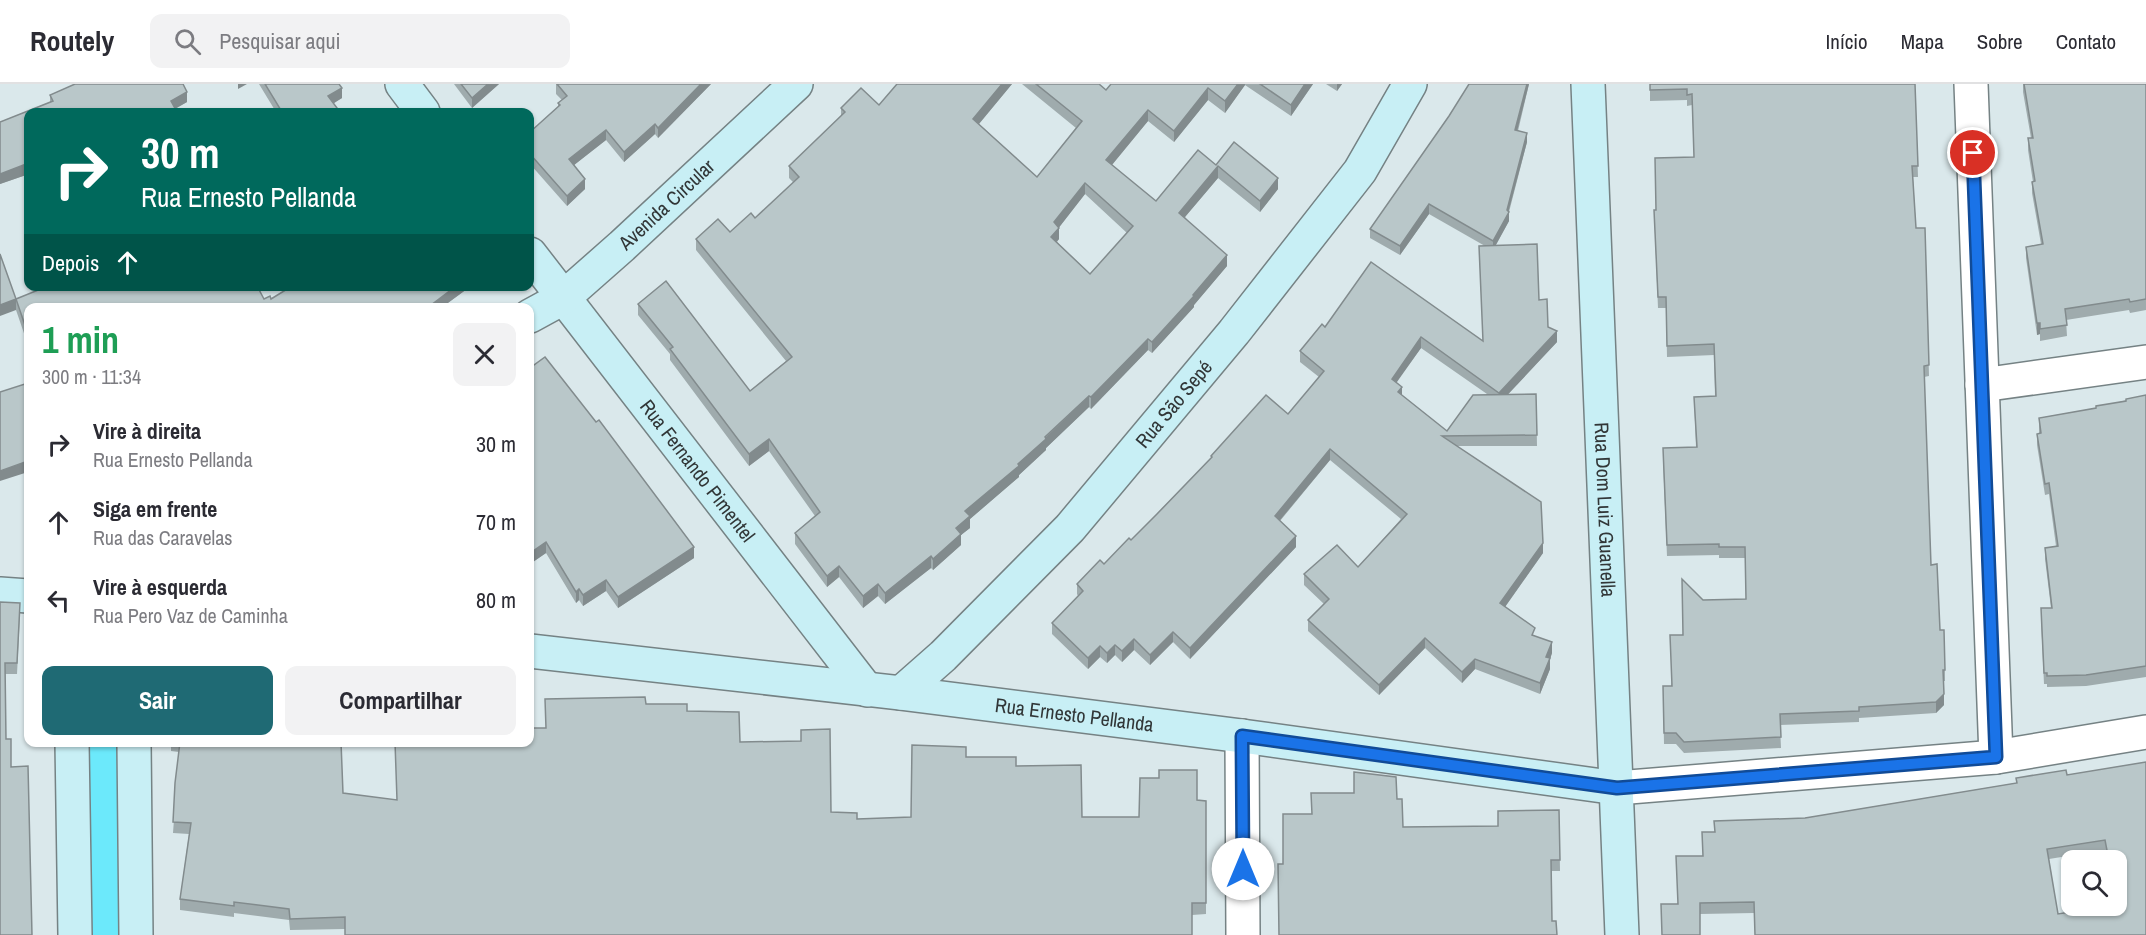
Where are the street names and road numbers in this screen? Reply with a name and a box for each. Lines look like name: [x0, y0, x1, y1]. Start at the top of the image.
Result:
street label: Avenida Circular: [612, 152, 720, 256]
street label: Rua São Sepé: [1129, 354, 1218, 453]
street label: Rua Fernando Pimentel: [634, 394, 762, 547]
street label: Rua Dom Luiz Guanella: [1589, 422, 1622, 598]
street label: Rua Ernesto Pellanda: [993, 691, 1155, 738]

